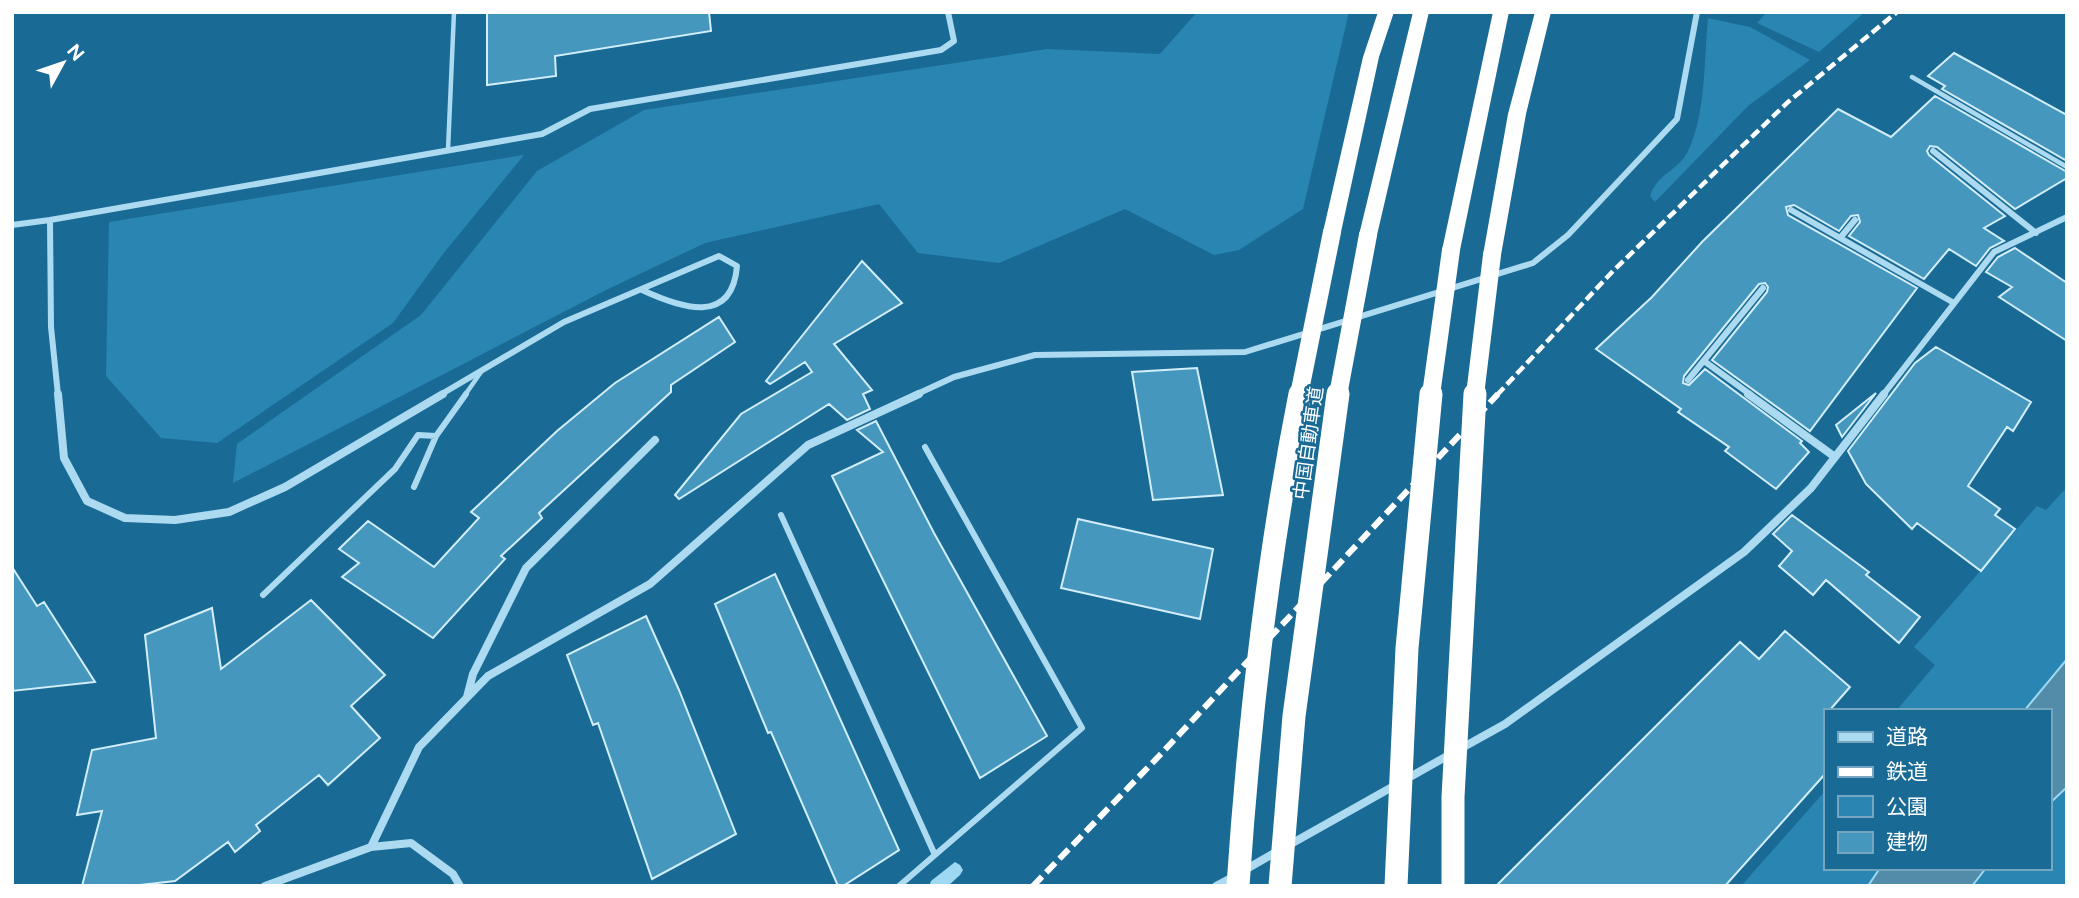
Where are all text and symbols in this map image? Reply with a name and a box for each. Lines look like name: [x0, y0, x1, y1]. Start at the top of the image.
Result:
north arrow: [28, 28, 98, 98]
text: N: [62, 39, 89, 65]
street label: 中国自動車道: [1289, 385, 1328, 501]
legend: [1824, 709, 2051, 870]
text: 道路: [1886, 724, 1928, 749]
text: 鉄道: [1886, 759, 1928, 784]
text: 公園: [1886, 794, 1928, 819]
text: 建物: [1886, 829, 1928, 854]

